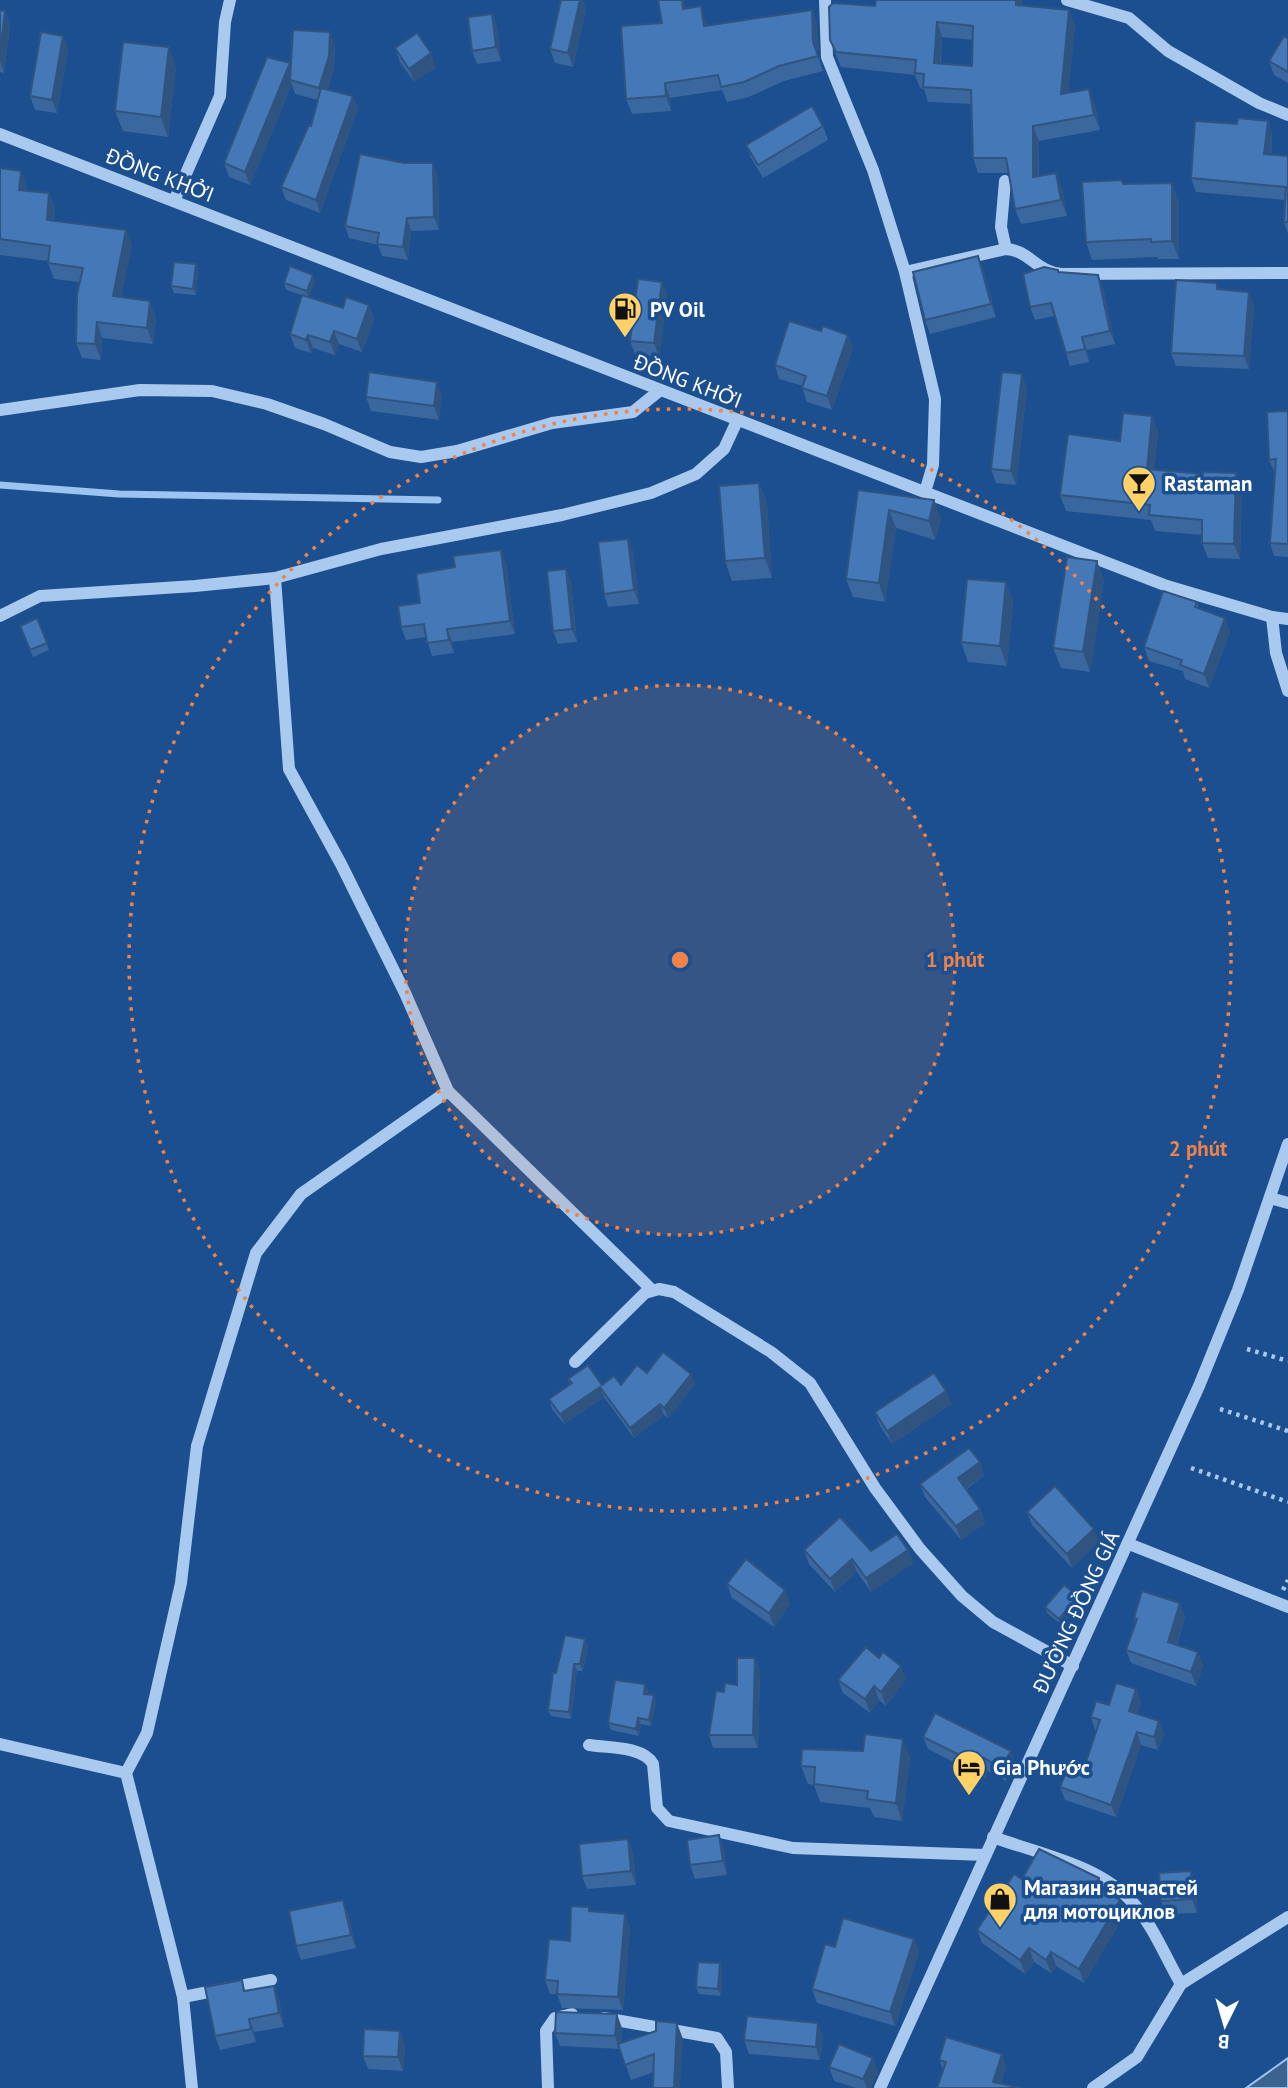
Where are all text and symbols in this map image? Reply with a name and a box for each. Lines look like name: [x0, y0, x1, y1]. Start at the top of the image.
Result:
street label: ĐỒNG KHỞI: [101, 142, 218, 208]
fuel station icon: PV Oil: [606, 290, 644, 339]
place label: PV Oil: [650, 296, 706, 323]
street label: ĐỒNG KHỞI: [629, 348, 746, 414]
bar icon: Rastaman: [1120, 464, 1158, 513]
place label: Rastaman: [1164, 470, 1252, 497]
text: 1 phút: [926, 946, 985, 973]
centre of rings: [668, 948, 692, 972]
text: 2 phút: [1169, 1135, 1228, 1162]
street label: ĐƯỜNG ĐỒNG GIÁ: [1026, 1526, 1126, 1699]
hotel icon: Gia Phước: [950, 1748, 988, 1797]
place label: Gia Phước: [993, 1754, 1090, 1781]
place label: Магазин запчастей для мотоциклов: [1023, 1874, 1198, 1925]
shop icon: Магазин запчастей для мотоциклов: [981, 1880, 1019, 1929]
north arrow: [1190, 1990, 1260, 2060]
text: B: [1217, 2029, 1230, 2054]

